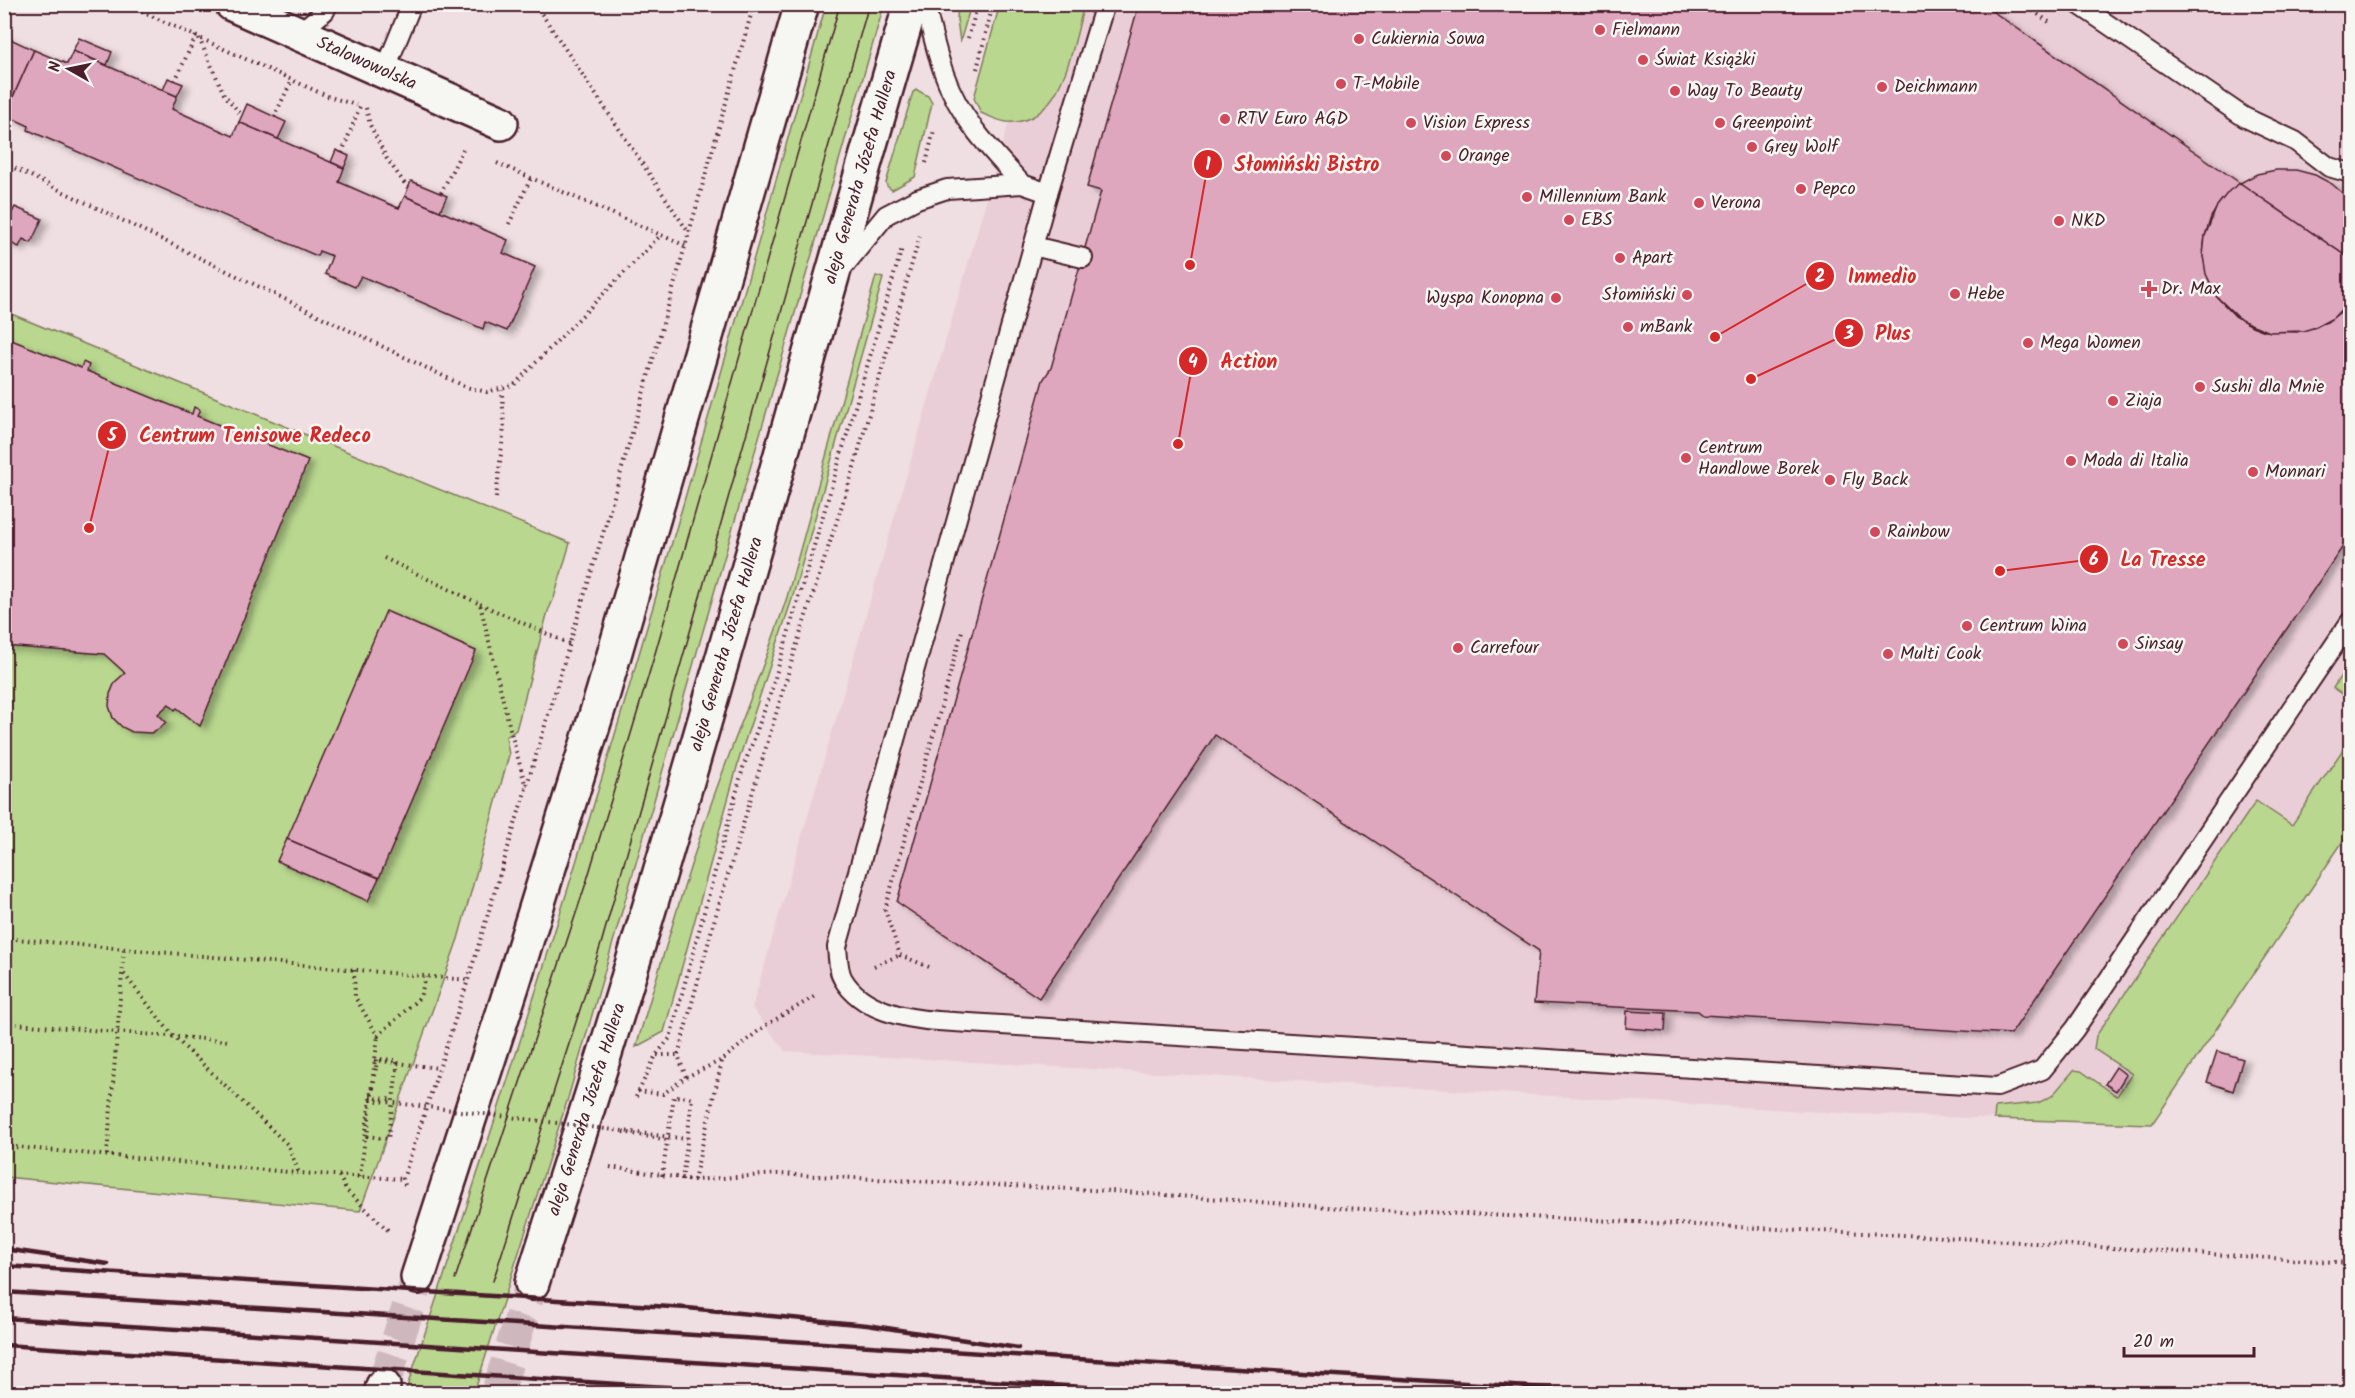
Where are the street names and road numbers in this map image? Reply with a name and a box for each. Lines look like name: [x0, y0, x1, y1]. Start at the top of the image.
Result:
street label: Stalowowolska: [312, 29, 421, 98]
street label: aleja Generała Józefa Hallera: [816, 66, 905, 287]
street label: aleja Generała Józefa Hallera: [682, 534, 771, 755]
street label: aleja Generała Józefa Hallera: [540, 1000, 634, 1219]

